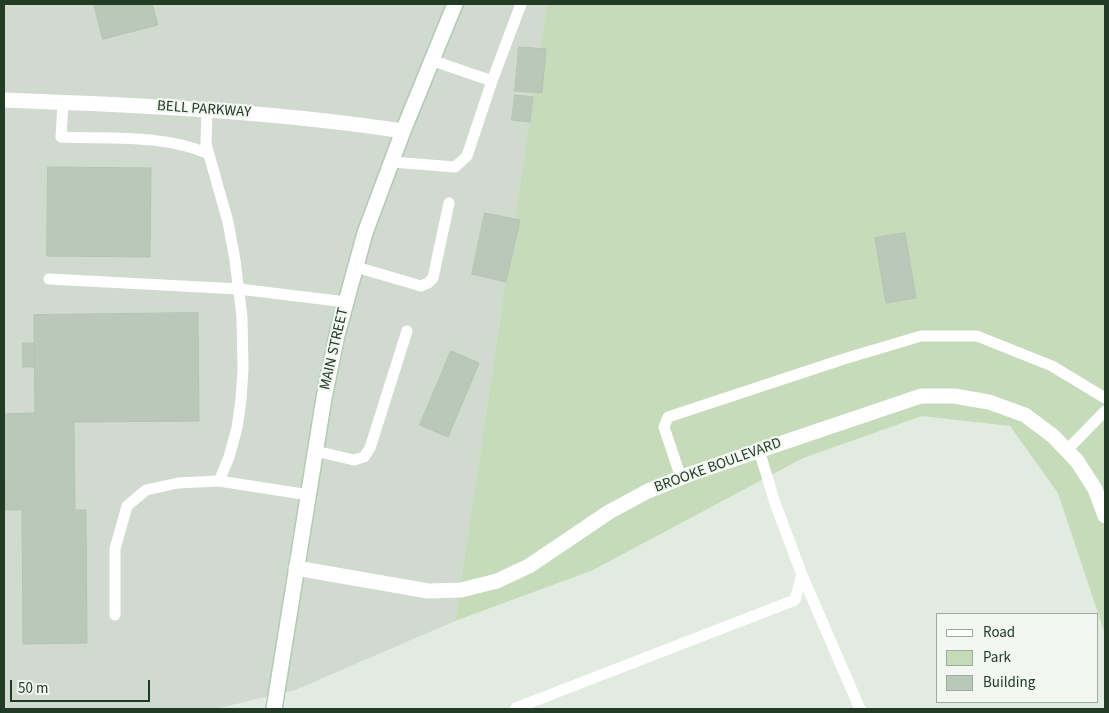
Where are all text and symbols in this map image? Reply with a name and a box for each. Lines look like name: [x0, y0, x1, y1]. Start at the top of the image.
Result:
street label: BELL PARKWAY: [156, 98, 252, 122]
street label: MAIN STREET: [317, 306, 353, 392]
street label: BROOKE BOULEVARD: [652, 435, 784, 497]
legend: [936, 613, 1099, 703]
text: Road: [983, 622, 1015, 643]
text: Park: [983, 647, 1011, 668]
scale bar: [12, 670, 152, 702]
text: Building: [983, 672, 1035, 693]
text: 50 m: [18, 678, 48, 699]

